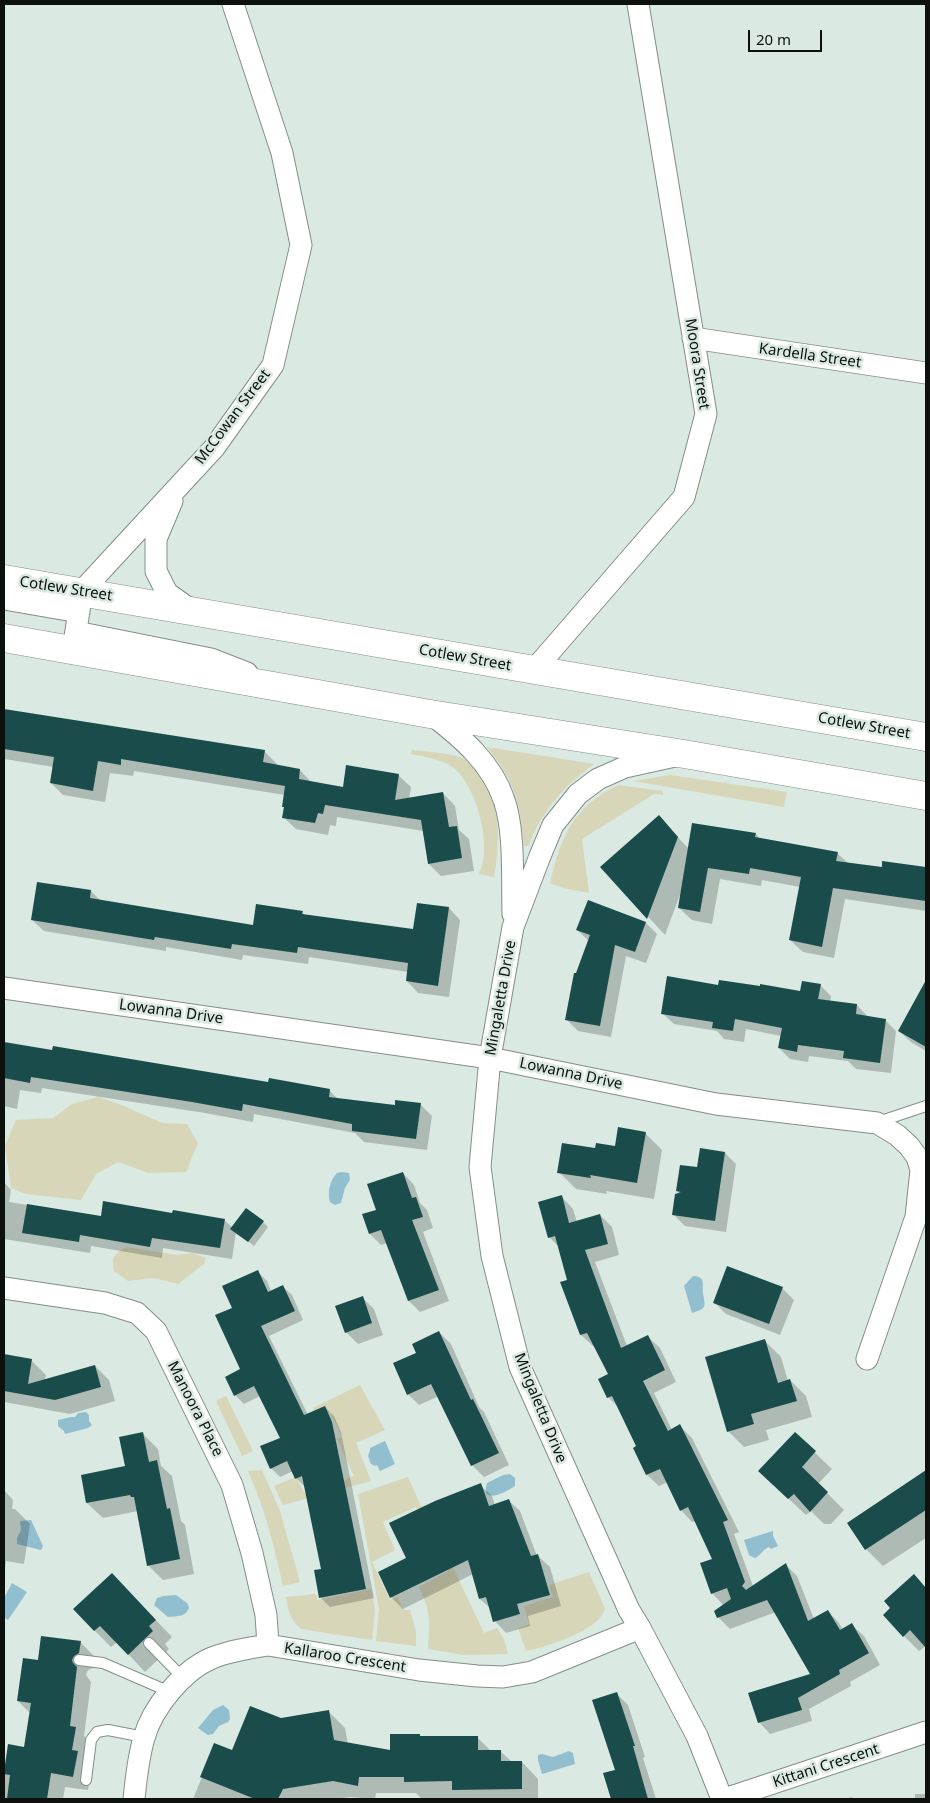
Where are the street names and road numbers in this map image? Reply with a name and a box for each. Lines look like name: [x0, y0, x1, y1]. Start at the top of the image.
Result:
street label: Moora Street: [681, 317, 713, 411]
street label: Kardella Street: [758, 340, 862, 372]
street label: McCowan Street: [191, 366, 275, 468]
street label: Cotlew Street: [18, 573, 114, 605]
street label: Cotlew Street: [417, 641, 513, 675]
street label: Cotlew Street: [816, 709, 912, 743]
street label: Mingaletta Drive: [482, 939, 520, 1057]
street label: Lowanna Drive: [118, 996, 224, 1028]
street label: Lowanna Drive: [518, 1054, 624, 1094]
street label: Mingaletta Drive: [510, 1350, 570, 1466]
street label: Manoora Place: [163, 1358, 227, 1460]
street label: Kallaroo Crescent: [283, 1639, 407, 1677]
street label: Kittani Crescent: [771, 1740, 881, 1792]

